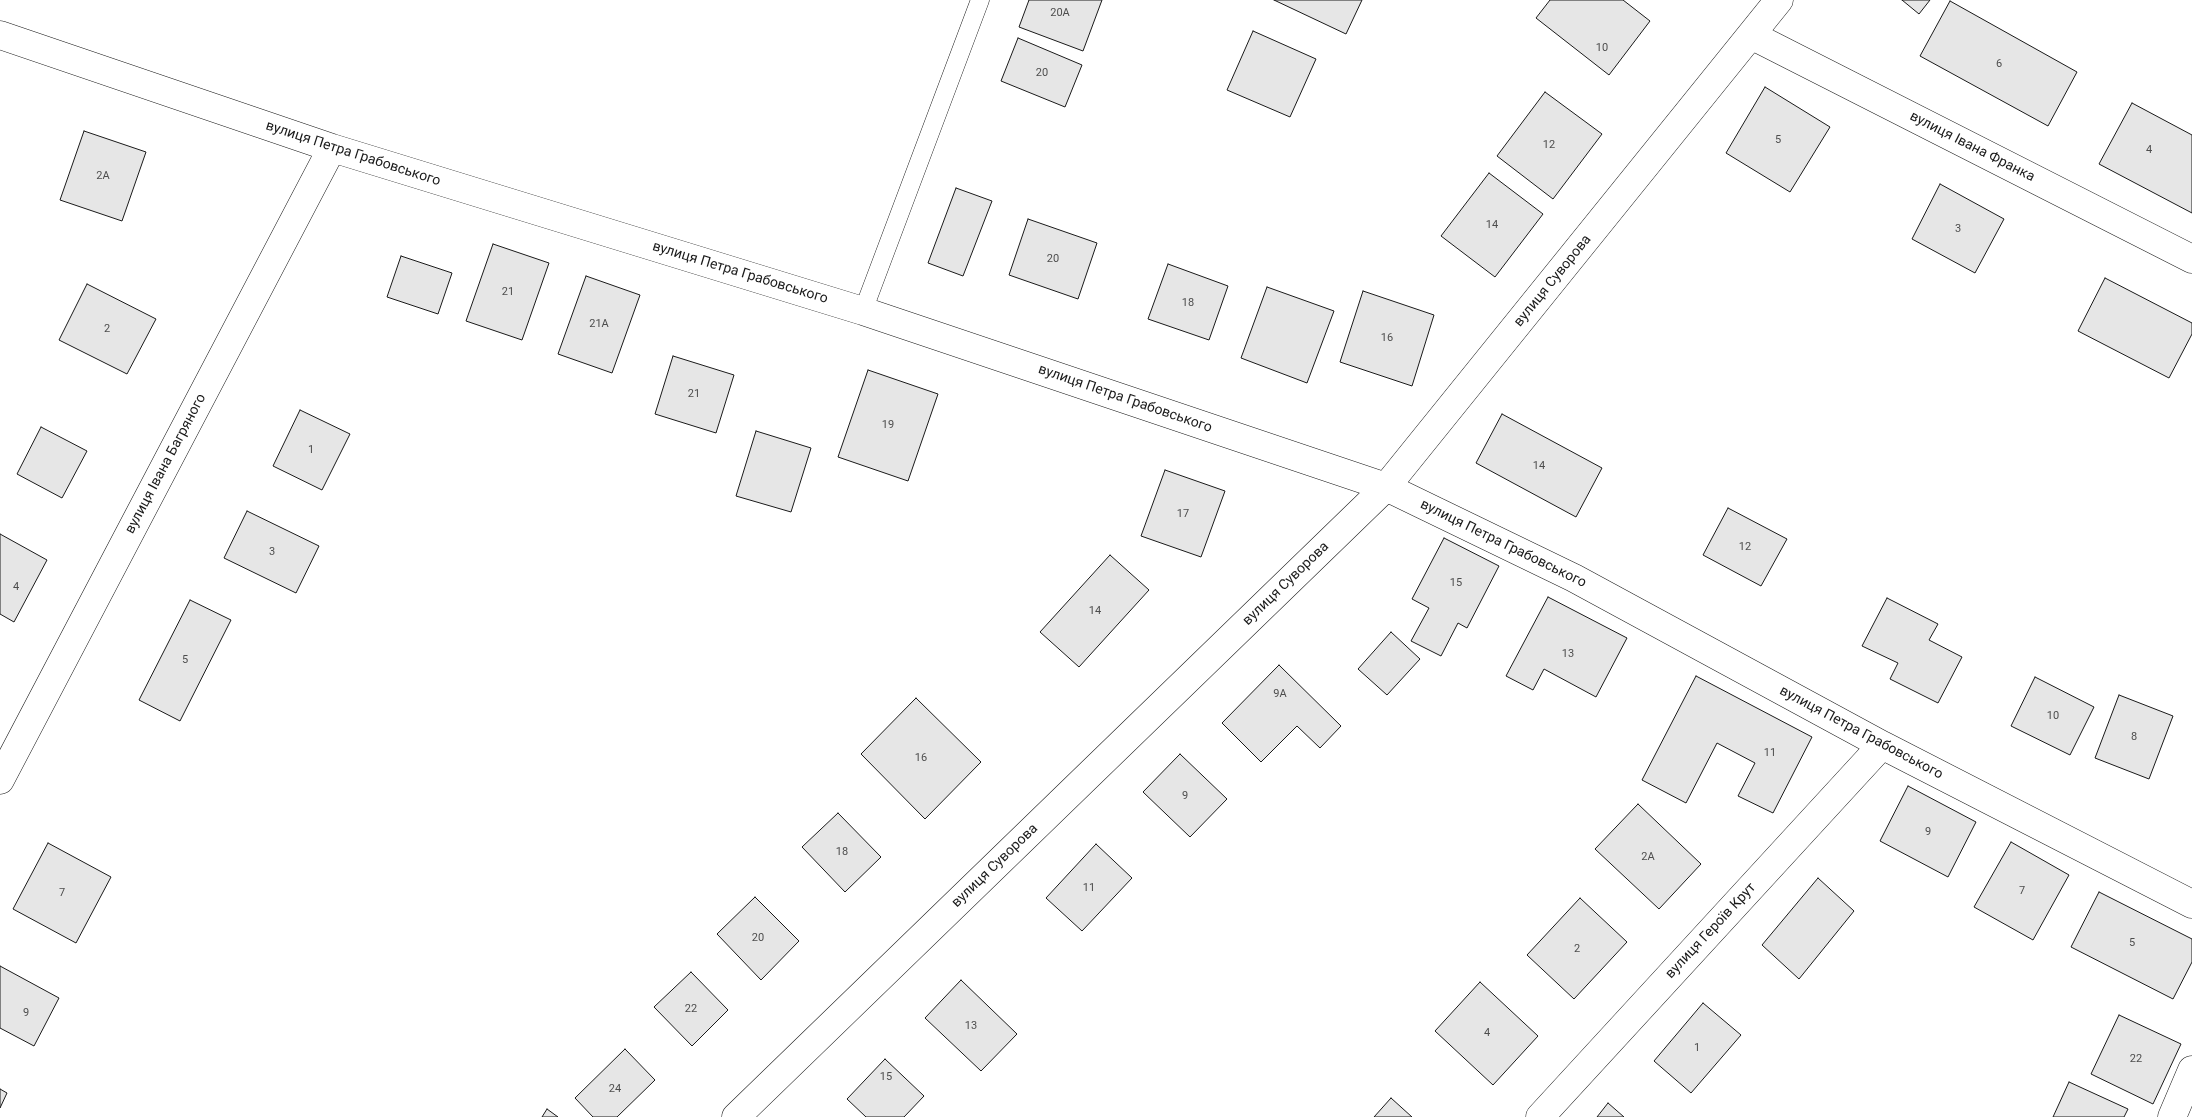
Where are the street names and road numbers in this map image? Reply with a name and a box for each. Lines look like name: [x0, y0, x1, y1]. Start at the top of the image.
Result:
street label: вулиця Івана Франка: [1907, 108, 2037, 186]
street label: вулиця Петра Грабовського: [264, 118, 442, 190]
street label: вулиця Суворова: [1511, 232, 1595, 330]
street label: вулиця Петра Грабовського: [650, 238, 830, 308]
street label: вулиця Петра Грабовського: [1036, 361, 1214, 437]
street label: вулиця Івана Багряного: [122, 391, 210, 537]
street label: вулиця Петра Грабовського: [1417, 496, 1589, 592]
street label: вулиця Суворова: [1239, 539, 1333, 629]
street label: вулиця Петра Грабовського: [1776, 683, 1946, 783]
street label: вулиця Суворова: [948, 821, 1042, 911]
street label: вулиця Героїв Крут: [1662, 880, 1760, 982]

